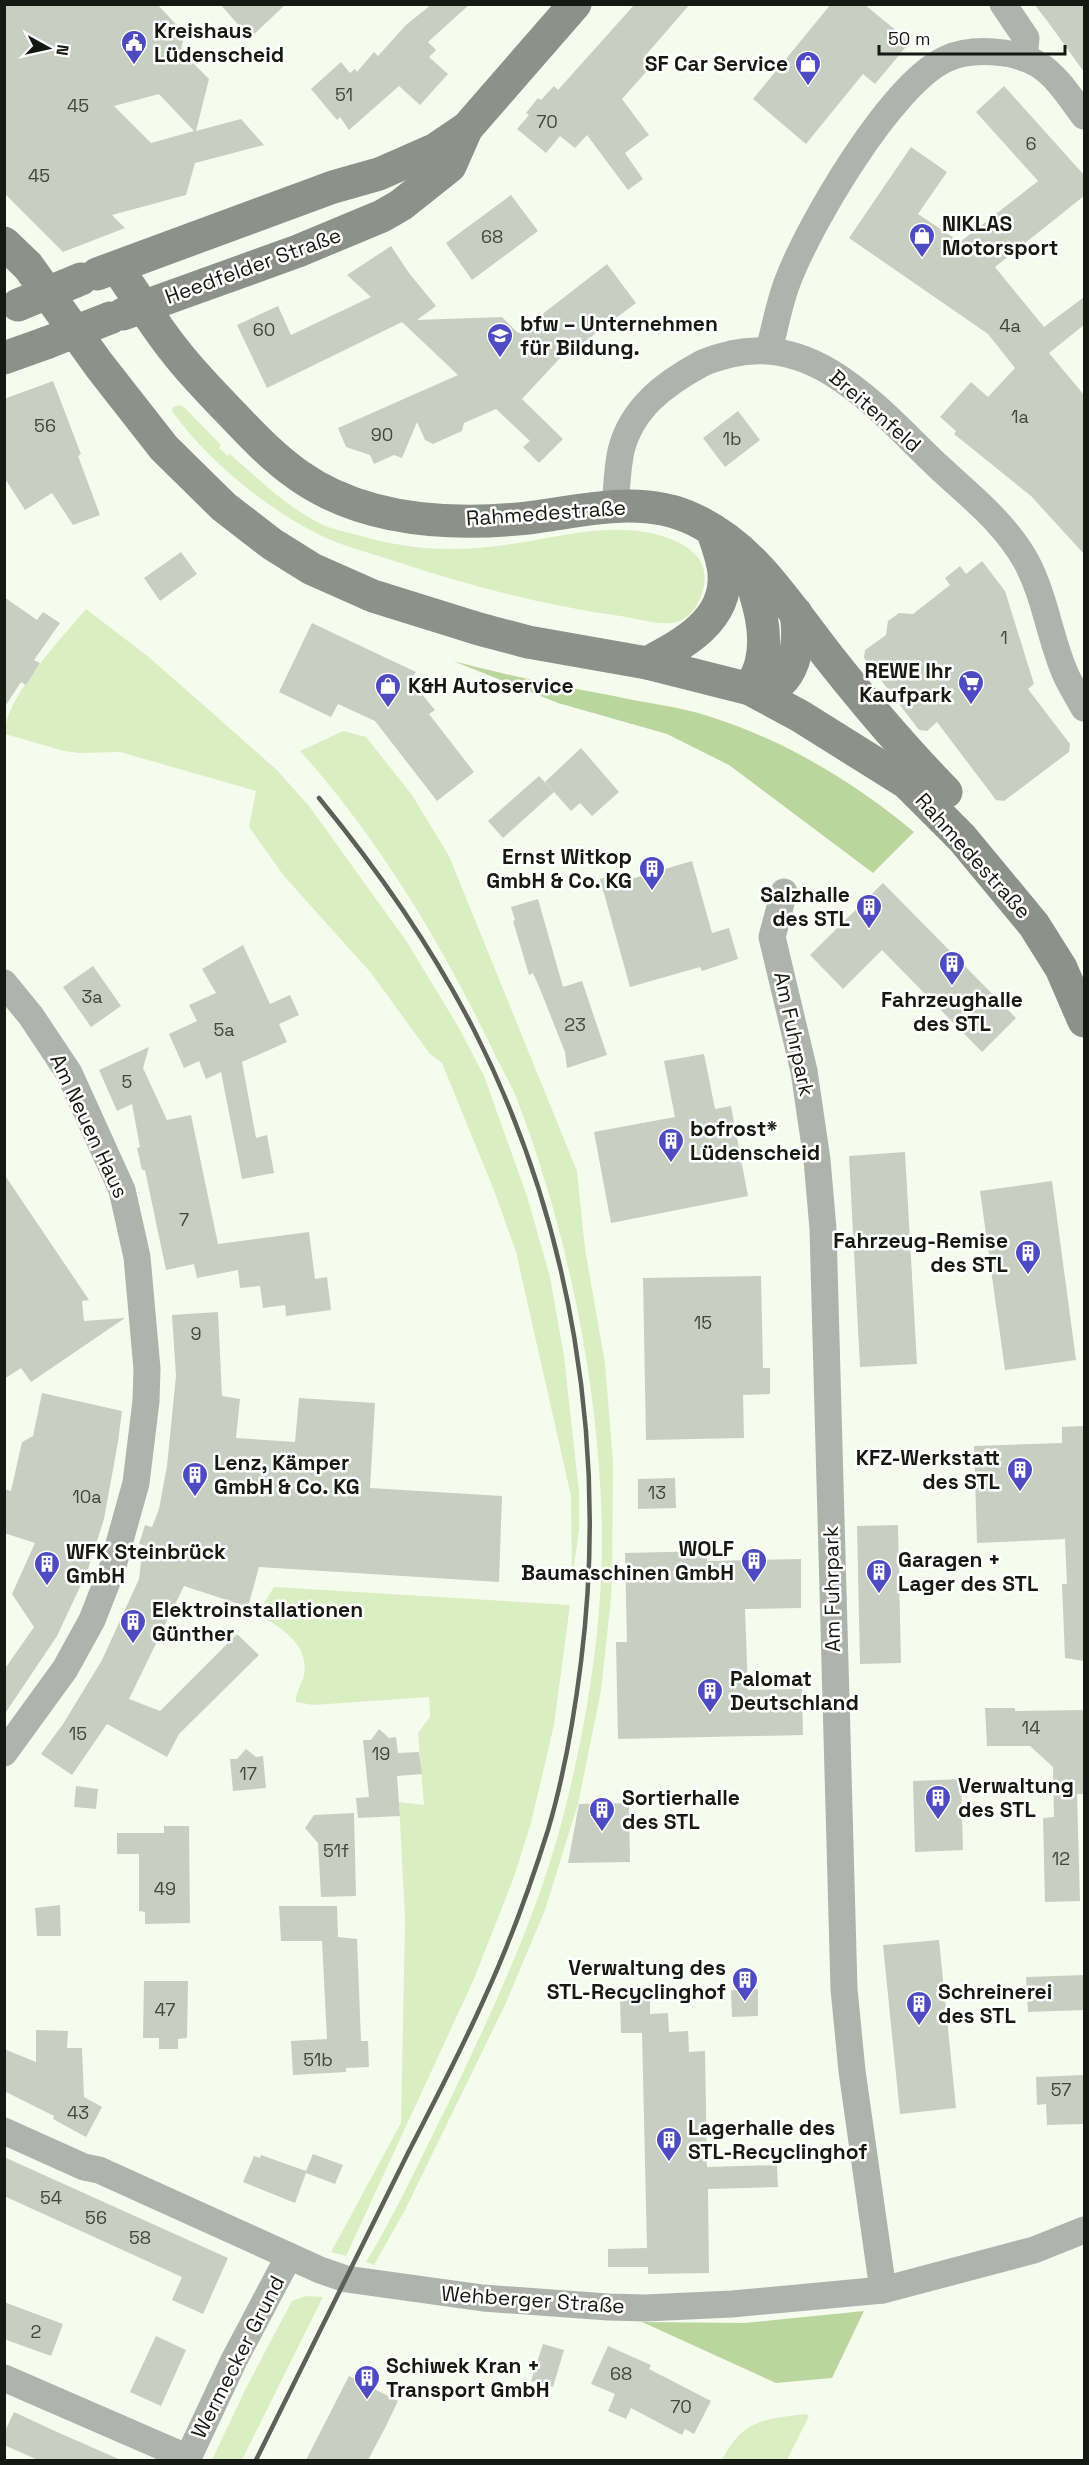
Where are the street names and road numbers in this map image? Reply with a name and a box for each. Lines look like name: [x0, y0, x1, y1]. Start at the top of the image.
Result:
street label: Heedfelder Straße: [161, 221, 345, 310]
street label: Breitenfeld: [824, 363, 927, 458]
street label: Rahmedestraße: [465, 493, 627, 532]
street label: Rahmedestraße: [910, 787, 1037, 924]
street label: Am Fuhrpark: [768, 969, 821, 1099]
street label: Am Neuen Haus: [44, 1049, 135, 1202]
street label: Am Fuhrpark: [817, 1526, 846, 1652]
street label: Wermecker Grund: [185, 2271, 290, 2443]
street label: Wehberger Straße: [440, 2280, 626, 2319]

